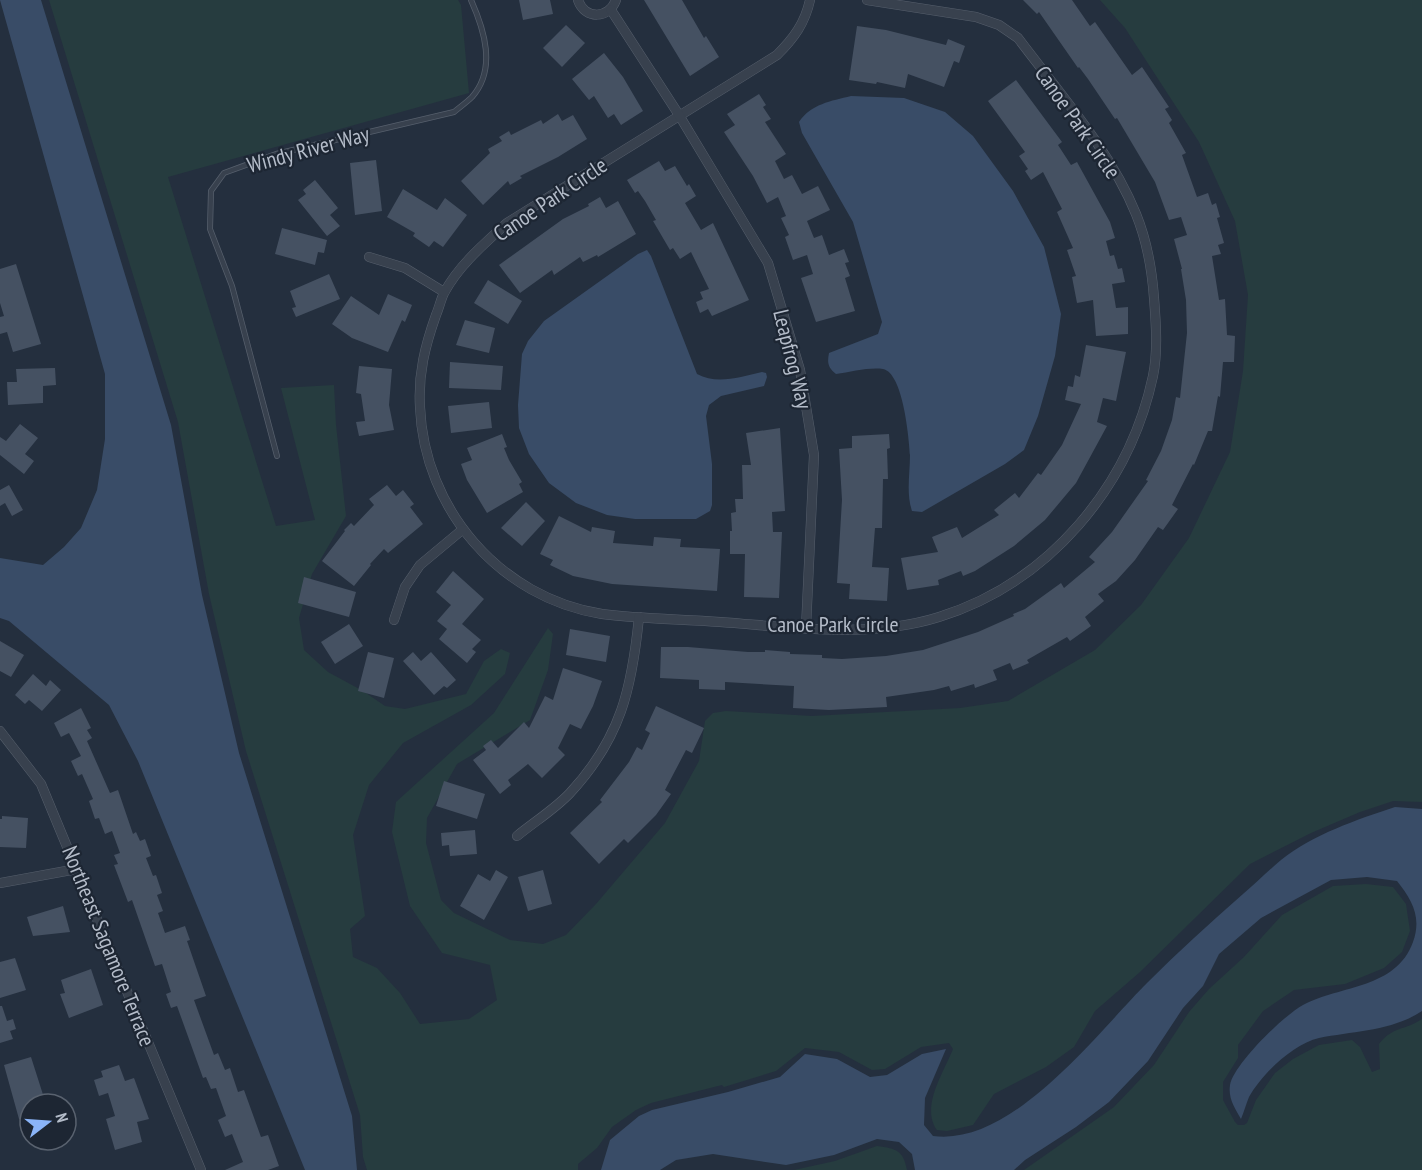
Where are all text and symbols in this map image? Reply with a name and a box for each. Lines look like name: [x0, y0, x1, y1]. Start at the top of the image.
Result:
street label: Canoe Park Circle: [1029, 60, 1127, 184]
street label: Windy River Way: [244, 119, 373, 179]
street label: Canoe Park Circle: [488, 151, 612, 247]
street label: Leapfrog Way: [767, 306, 819, 412]
street label: Canoe Park Circle: [767, 610, 899, 638]
street label: Northeast Sagamore Terrace: [56, 842, 162, 1050]
north arrow: [18, 1092, 78, 1152]
text: N: [52, 1111, 73, 1125]

